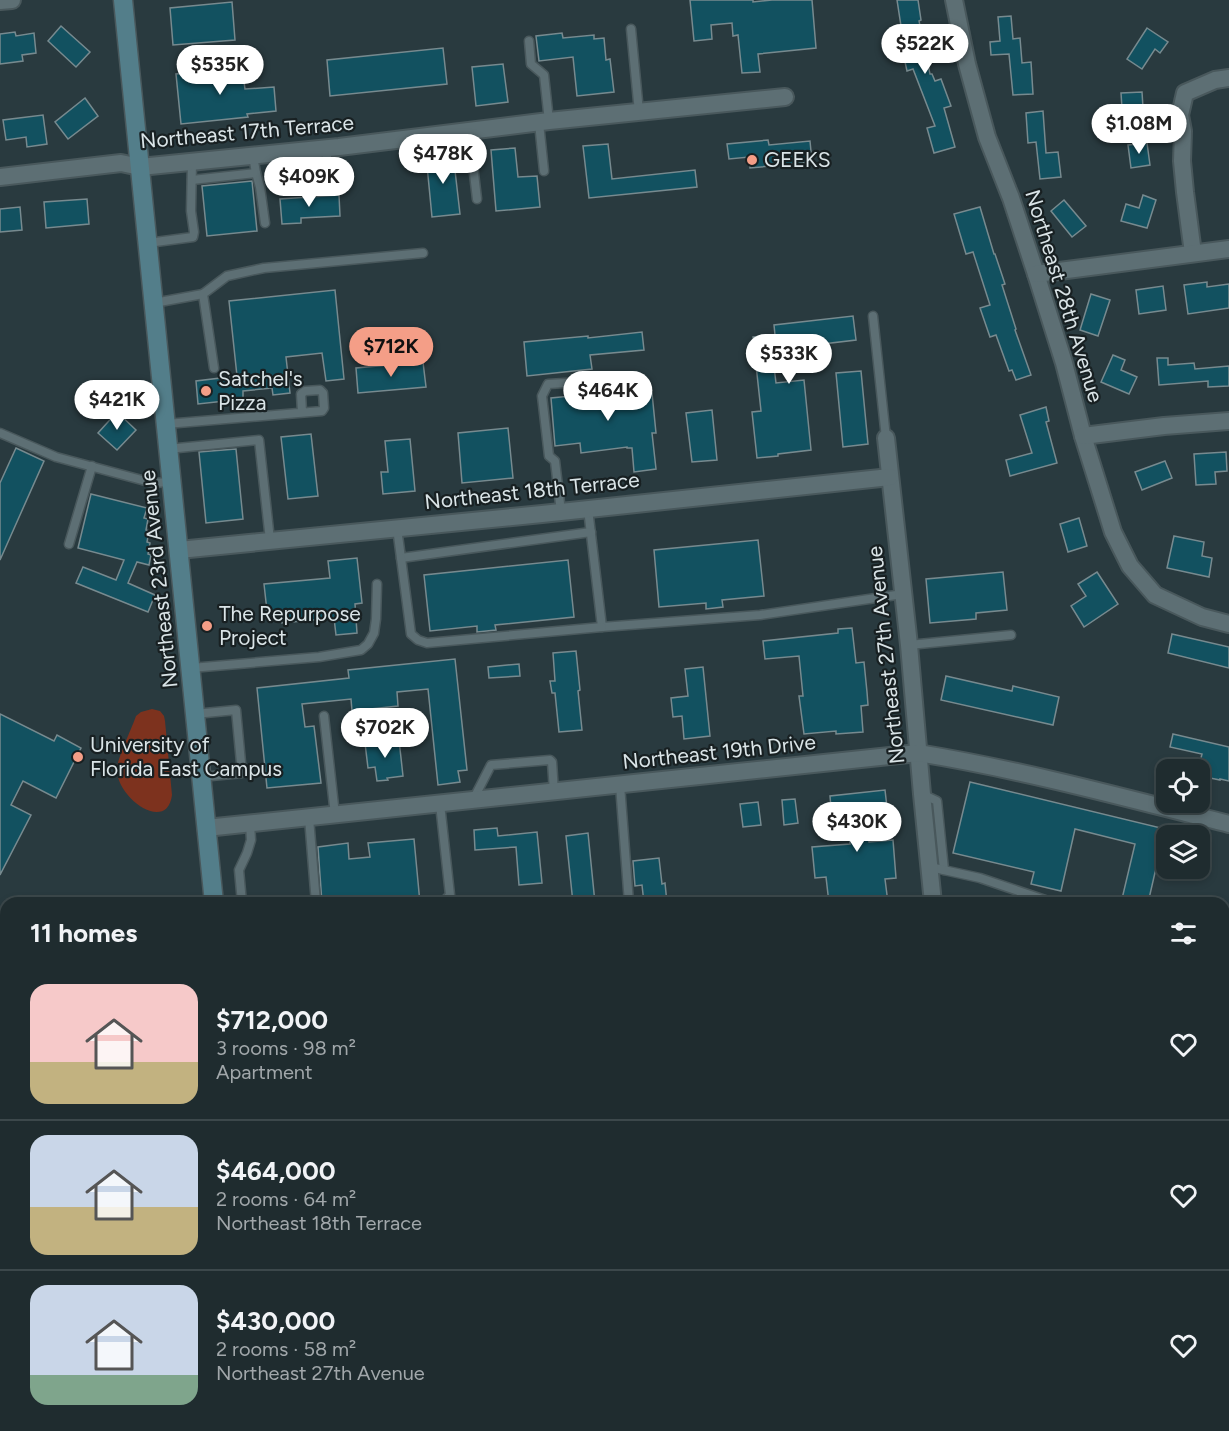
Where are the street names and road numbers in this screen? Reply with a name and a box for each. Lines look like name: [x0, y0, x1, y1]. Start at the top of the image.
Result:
street label: Northeast 17th Terrace: [139, 110, 355, 153]
street label: Northeast 28th Avenue: [1020, 187, 1109, 405]
street label: Northeast 18th Terrace: [423, 467, 641, 514]
street label: Northeast 23rd Avenue: [135, 469, 182, 689]
street label: Northeast 27th Avenue: [862, 545, 909, 765]
street label: Northeast 19th Drive: [621, 729, 817, 774]

